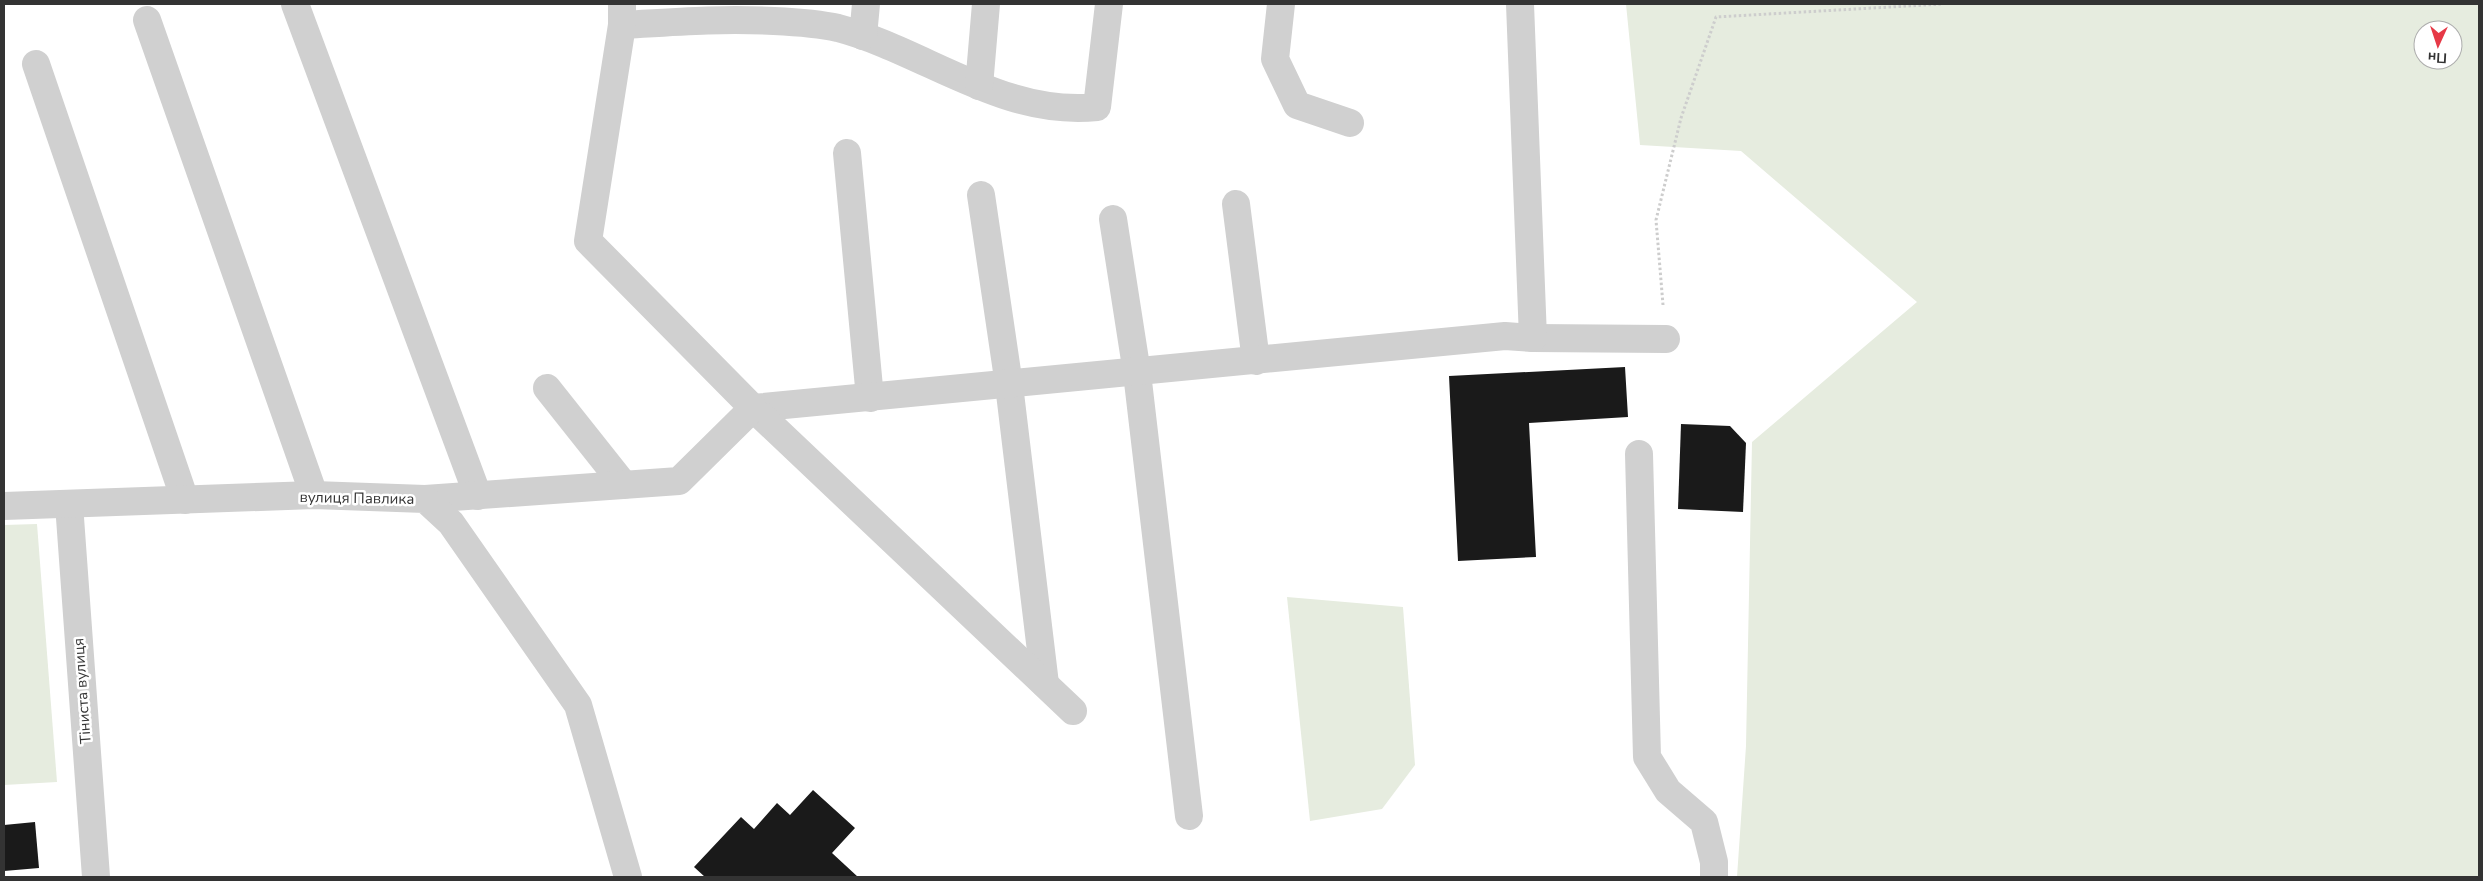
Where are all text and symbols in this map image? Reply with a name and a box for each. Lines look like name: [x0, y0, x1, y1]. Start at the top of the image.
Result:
north arrow: [2413, 20, 2463, 70]
text: Пн: [2427, 47, 2447, 67]
street label: вулиця Павлика: [299, 487, 415, 509]
street label: Тіниста вулиця: [68, 637, 96, 745]

